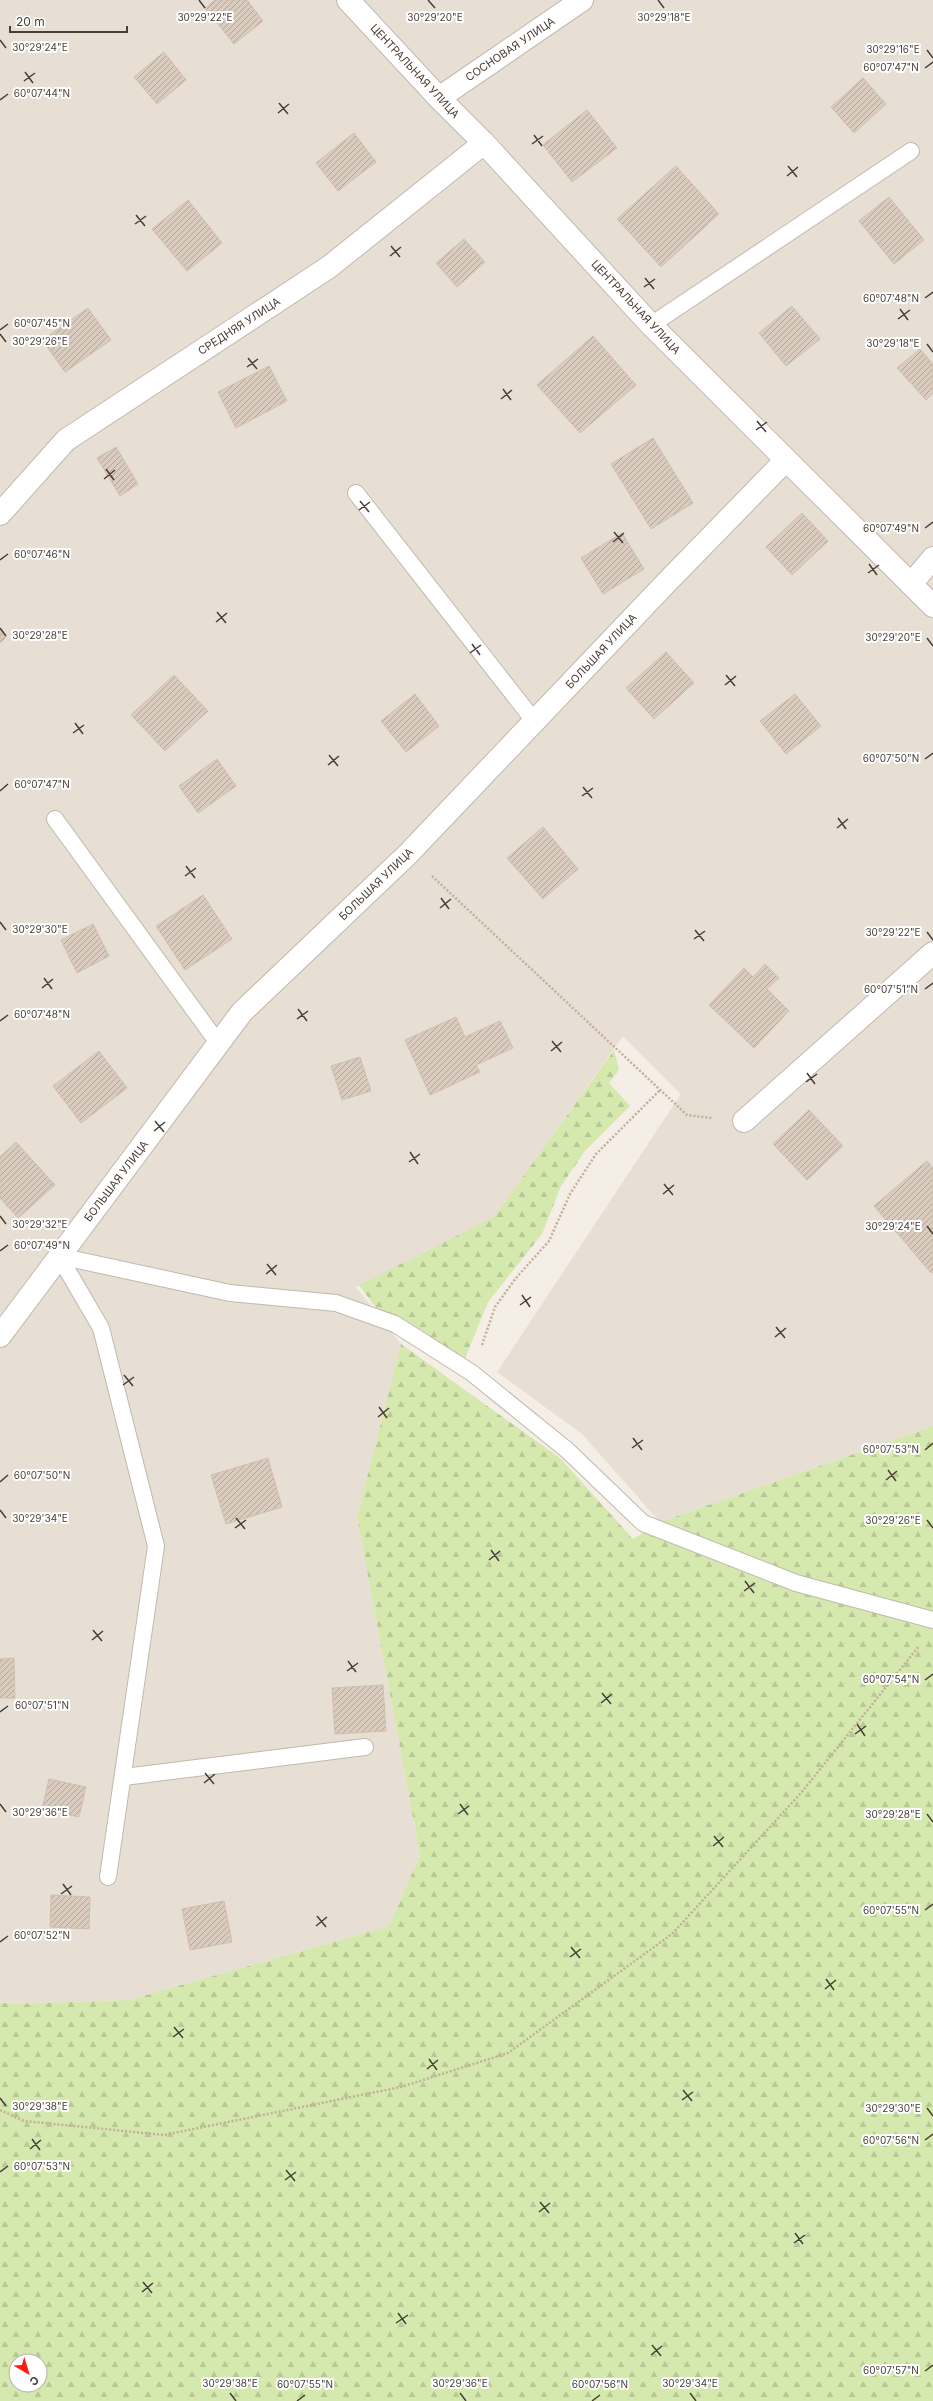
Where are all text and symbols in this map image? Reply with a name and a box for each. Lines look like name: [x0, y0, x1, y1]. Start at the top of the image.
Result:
scale bar: [10, 8, 127, 34]
text: 30°29'22"E: [177, 11, 233, 23]
text: 30°29'20"E: [407, 11, 463, 23]
text: 30°29'18"E: [637, 11, 691, 23]
text: 20 m: [16, 14, 45, 29]
street label: СОСНОВАЯ УЛИЦА: [463, 14, 558, 84]
street label: ЦЕНТРАЛЬНАЯ УЛИЦА: [368, 21, 463, 121]
text: 30°29'24"E: [12, 41, 68, 53]
text: 30°29'16"E: [866, 43, 920, 55]
text: 60°07'47"N: [863, 61, 919, 73]
text: 60°07'44"N: [14, 87, 70, 99]
street label: ЦЕНТРАЛЬНАЯ УЛИЦА: [589, 257, 684, 357]
text: 60°07'48"N: [863, 292, 919, 304]
street label: СРЕДНЯЯ УЛИЦА: [195, 294, 283, 358]
text: 60°07'45"N: [14, 317, 70, 329]
text: 30°29'26"E: [12, 335, 68, 347]
text: 30°29'18"E: [866, 337, 920, 349]
text: 60°07'49"N: [863, 522, 919, 534]
text: 60°07'46"N: [14, 548, 70, 560]
street label: БОЛЬШАЯ УЛИЦА: [562, 610, 640, 692]
text: 30°29'28"E: [12, 629, 68, 641]
text: 30°29'20"E: [865, 631, 921, 643]
text: 60°07'50"N: [863, 752, 919, 764]
text: 60°07'47"N: [14, 778, 70, 790]
street label: БОЛЬШАЯ УЛИЦА: [336, 845, 416, 923]
text: 30°29'30"E: [12, 923, 68, 935]
text: 30°29'22"E: [865, 926, 921, 938]
text: 60°07'51"N: [864, 983, 918, 995]
text: 60°07'48"N: [14, 1008, 70, 1020]
street label: БОЛЬШАЯ УЛИЦА: [81, 1137, 151, 1224]
text: 30°29'32"E: [12, 1218, 68, 1230]
text: 30°29'24"E: [865, 1220, 921, 1232]
text: 60°07'49"N: [14, 1239, 70, 1251]
text: 60°07'53"N: [863, 1443, 919, 1455]
text: 60°07'50"N: [14, 1469, 70, 1481]
text: 30°29'34"E: [12, 1512, 68, 1524]
text: 30°29'26"E: [865, 1514, 921, 1526]
text: 60°07'54"N: [863, 1673, 919, 1685]
text: 60°07'51"N: [15, 1699, 69, 1711]
text: 30°29'36"E: [12, 1806, 68, 1818]
text: 30°29'28"E: [865, 1808, 921, 1820]
text: 60°07'55"N: [863, 1904, 919, 1916]
text: 60°07'52"N: [14, 1929, 70, 1941]
text: 30°29'38"E: [12, 2100, 68, 2112]
text: 30°29'30"E: [865, 2102, 921, 2114]
text: 60°07'56"N: [863, 2134, 919, 2146]
text: 60°07'53"N: [14, 2160, 70, 2172]
north arrow: [8, 2353, 48, 2393]
text: 60°07'57"N: [863, 2364, 919, 2376]
text: С: [27, 2373, 42, 2389]
text: 30°29'38"E: [202, 2377, 258, 2389]
text: 30°29'36"E: [432, 2377, 488, 2389]
text: 30°29'34"E: [662, 2377, 718, 2389]
text: 60°07'55"N: [277, 2378, 333, 2390]
text: 60°07'56"N: [572, 2378, 628, 2390]

